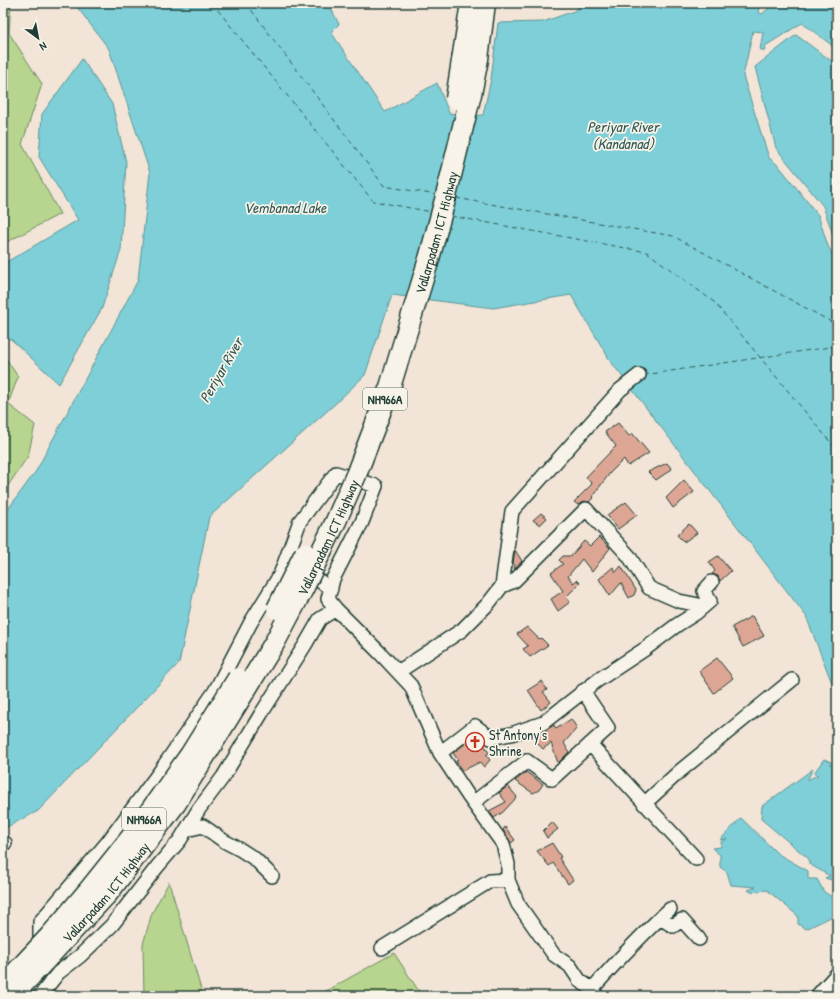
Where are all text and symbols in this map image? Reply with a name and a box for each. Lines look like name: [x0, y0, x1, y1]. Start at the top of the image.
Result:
north arrow: [18, 18, 58, 58]
text: N: [37, 39, 49, 54]
water label: Periyar River (Kandanad): [587, 116, 661, 154]
street label: Vallarpadam ICT Highway: [410, 169, 462, 296]
water label: Vembanad Lake: [244, 197, 327, 218]
water label: Periyar River: [194, 332, 249, 406]
road number: NH966A: [363, 388, 407, 410]
street label: Vallarpadam ICT Highway: [292, 476, 364, 598]
place label: St Antony's Shrine: [489, 725, 547, 760]
church icon: St Antony's Shrine: [464, 731, 486, 753]
road number: NH966A: [122, 808, 166, 830]
street label: Vallarpadam ICT Highway: [58, 838, 154, 946]

